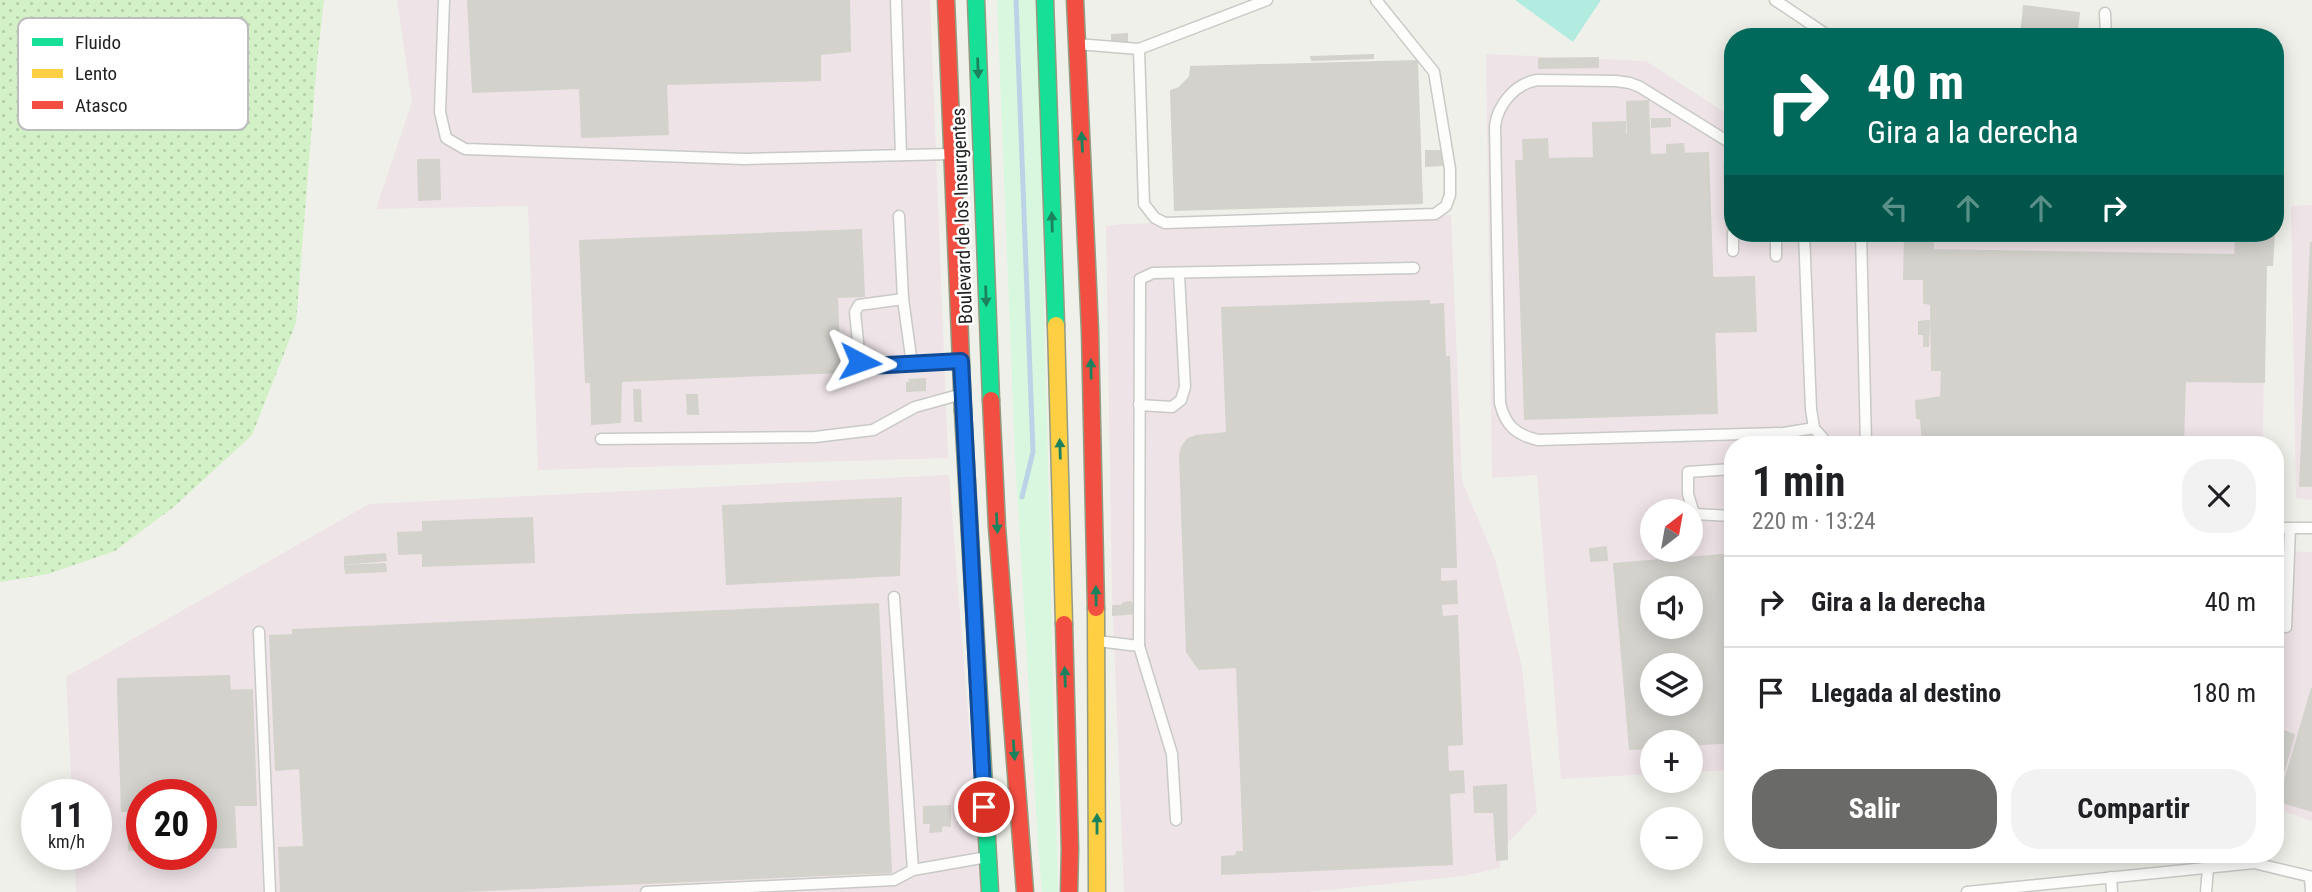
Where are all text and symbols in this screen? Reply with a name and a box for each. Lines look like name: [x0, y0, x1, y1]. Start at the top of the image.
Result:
legend: [18, 18, 248, 130]
text: Fluido: [75, 31, 121, 54]
text: 40 m: [1867, 54, 1964, 111]
icon: right: [1752, 56, 1843, 147]
one-way arrow: [973, 57, 984, 79]
text: Lento: [75, 62, 117, 85]
text: Atasco: [75, 94, 128, 117]
street label: Boulevard de los Insurgentes: [947, 107, 977, 325]
text: Gira a la derecha: [1867, 113, 2079, 151]
one-way arrow: [1076, 130, 1087, 152]
icon: left: [1876, 189, 1914, 227]
icon: ahead: [1949, 189, 1987, 227]
icon: ahead: [2022, 189, 2060, 227]
icon: right: [2095, 189, 2133, 227]
one-way arrow: [1047, 211, 1058, 233]
one-way arrow: [980, 285, 991, 307]
position arrow: [823, 325, 897, 399]
one-way arrow: [1085, 358, 1097, 380]
one-way arrow: [1055, 438, 1066, 460]
text: 1 min: [1752, 457, 1845, 506]
button: close: [2182, 459, 2256, 533]
north arrow: [1640, 499, 1703, 562]
map controls: [1640, 499, 1703, 870]
text: 220 m · 13:24: [1752, 508, 1876, 535]
one-way arrow: [992, 512, 1003, 534]
button: sound: [1640, 576, 1703, 639]
icon: right: [1752, 583, 1790, 621]
one-way arrow: [1090, 585, 1102, 607]
text: Gira a la derecha: [1811, 587, 1985, 617]
text: 40 m: [2205, 587, 2256, 617]
button: layers: [1640, 653, 1703, 716]
one-way arrow: [1060, 666, 1071, 688]
icon: arrive: [1752, 674, 1790, 712]
text: Llegada al destino: [1811, 678, 2001, 708]
text: 180 m: [2192, 678, 2256, 708]
button: +: [1640, 730, 1703, 793]
one-way arrow: [1009, 739, 1020, 761]
button: Salir: [1752, 769, 1997, 849]
button: Compartir: [2011, 769, 2256, 849]
pin: [954, 777, 1014, 837]
speed limit sign: 20: [126, 779, 217, 870]
icon: arrive: [965, 788, 1003, 826]
text: 11: [49, 795, 84, 836]
button: −: [1640, 807, 1703, 870]
one-way arrow: [1091, 813, 1103, 835]
text: km/h: [48, 831, 85, 852]

